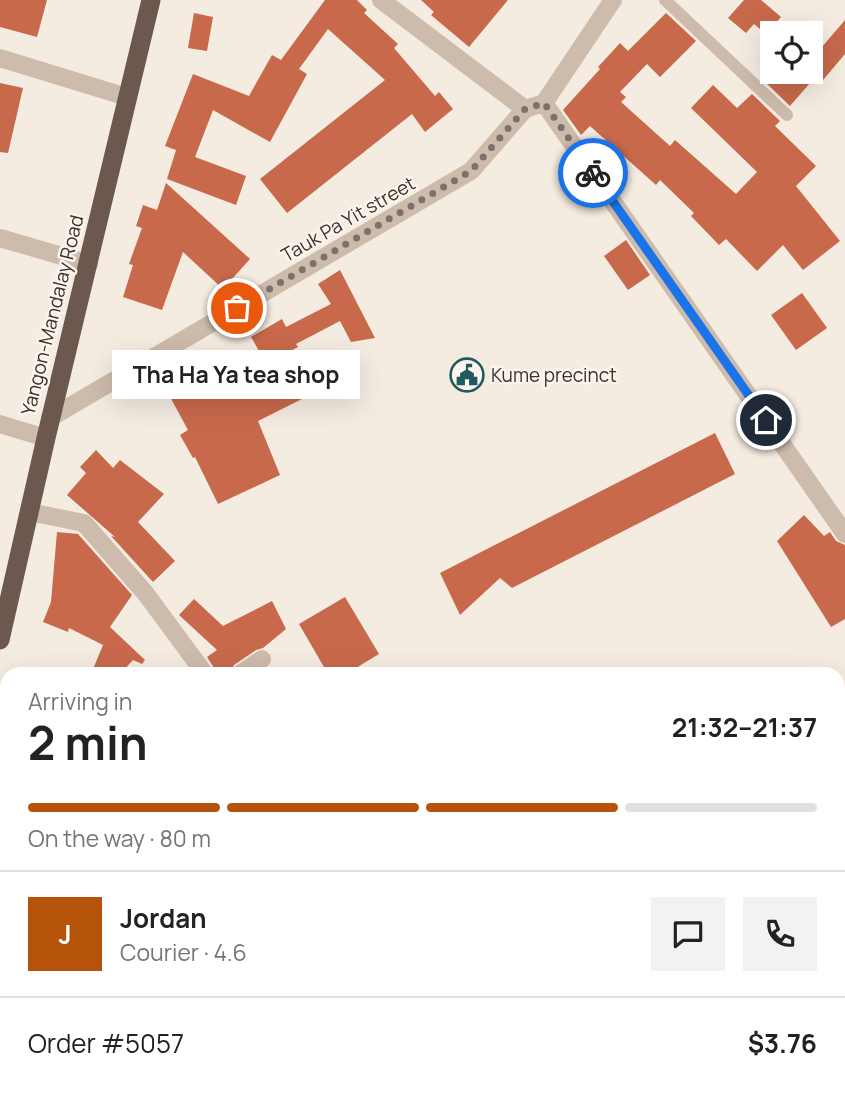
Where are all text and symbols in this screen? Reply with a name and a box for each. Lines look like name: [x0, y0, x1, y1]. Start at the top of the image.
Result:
map controls: [760, 21, 823, 84]
button: locate: [760, 21, 823, 84]
courier: [558, 138, 628, 208]
icon: bike: [574, 154, 612, 192]
street label: Tauk Pa Yit street: [276, 170, 420, 268]
street label: Yangon-Mandalay Road: [15, 212, 89, 418]
pin: [207, 278, 267, 338]
icon: bag: [218, 289, 256, 327]
callout: Tha Ha Ya tea shop: [113, 350, 361, 399]
public building icon: Kume precinct: [448, 356, 486, 394]
text: Tha Ha Ya tea shop: [133, 358, 339, 390]
place label: Kume precinct: [491, 362, 617, 388]
pin: [736, 390, 796, 450]
icon: home: [747, 401, 785, 439]
text: Arriving in: [28, 685, 133, 717]
text: 21:32–21:37: [672, 709, 817, 745]
text: 2 min: [28, 711, 148, 774]
text: On the way · 80 m: [28, 822, 211, 854]
button: chat: [651, 897, 725, 971]
button: phone: [743, 897, 817, 971]
text: Jordan: [120, 900, 206, 936]
text: J: [58, 916, 72, 952]
text: Courier · 4.6: [120, 936, 247, 968]
text: Order #5057: [28, 1025, 184, 1061]
text: $3.76: [748, 1025, 817, 1061]

